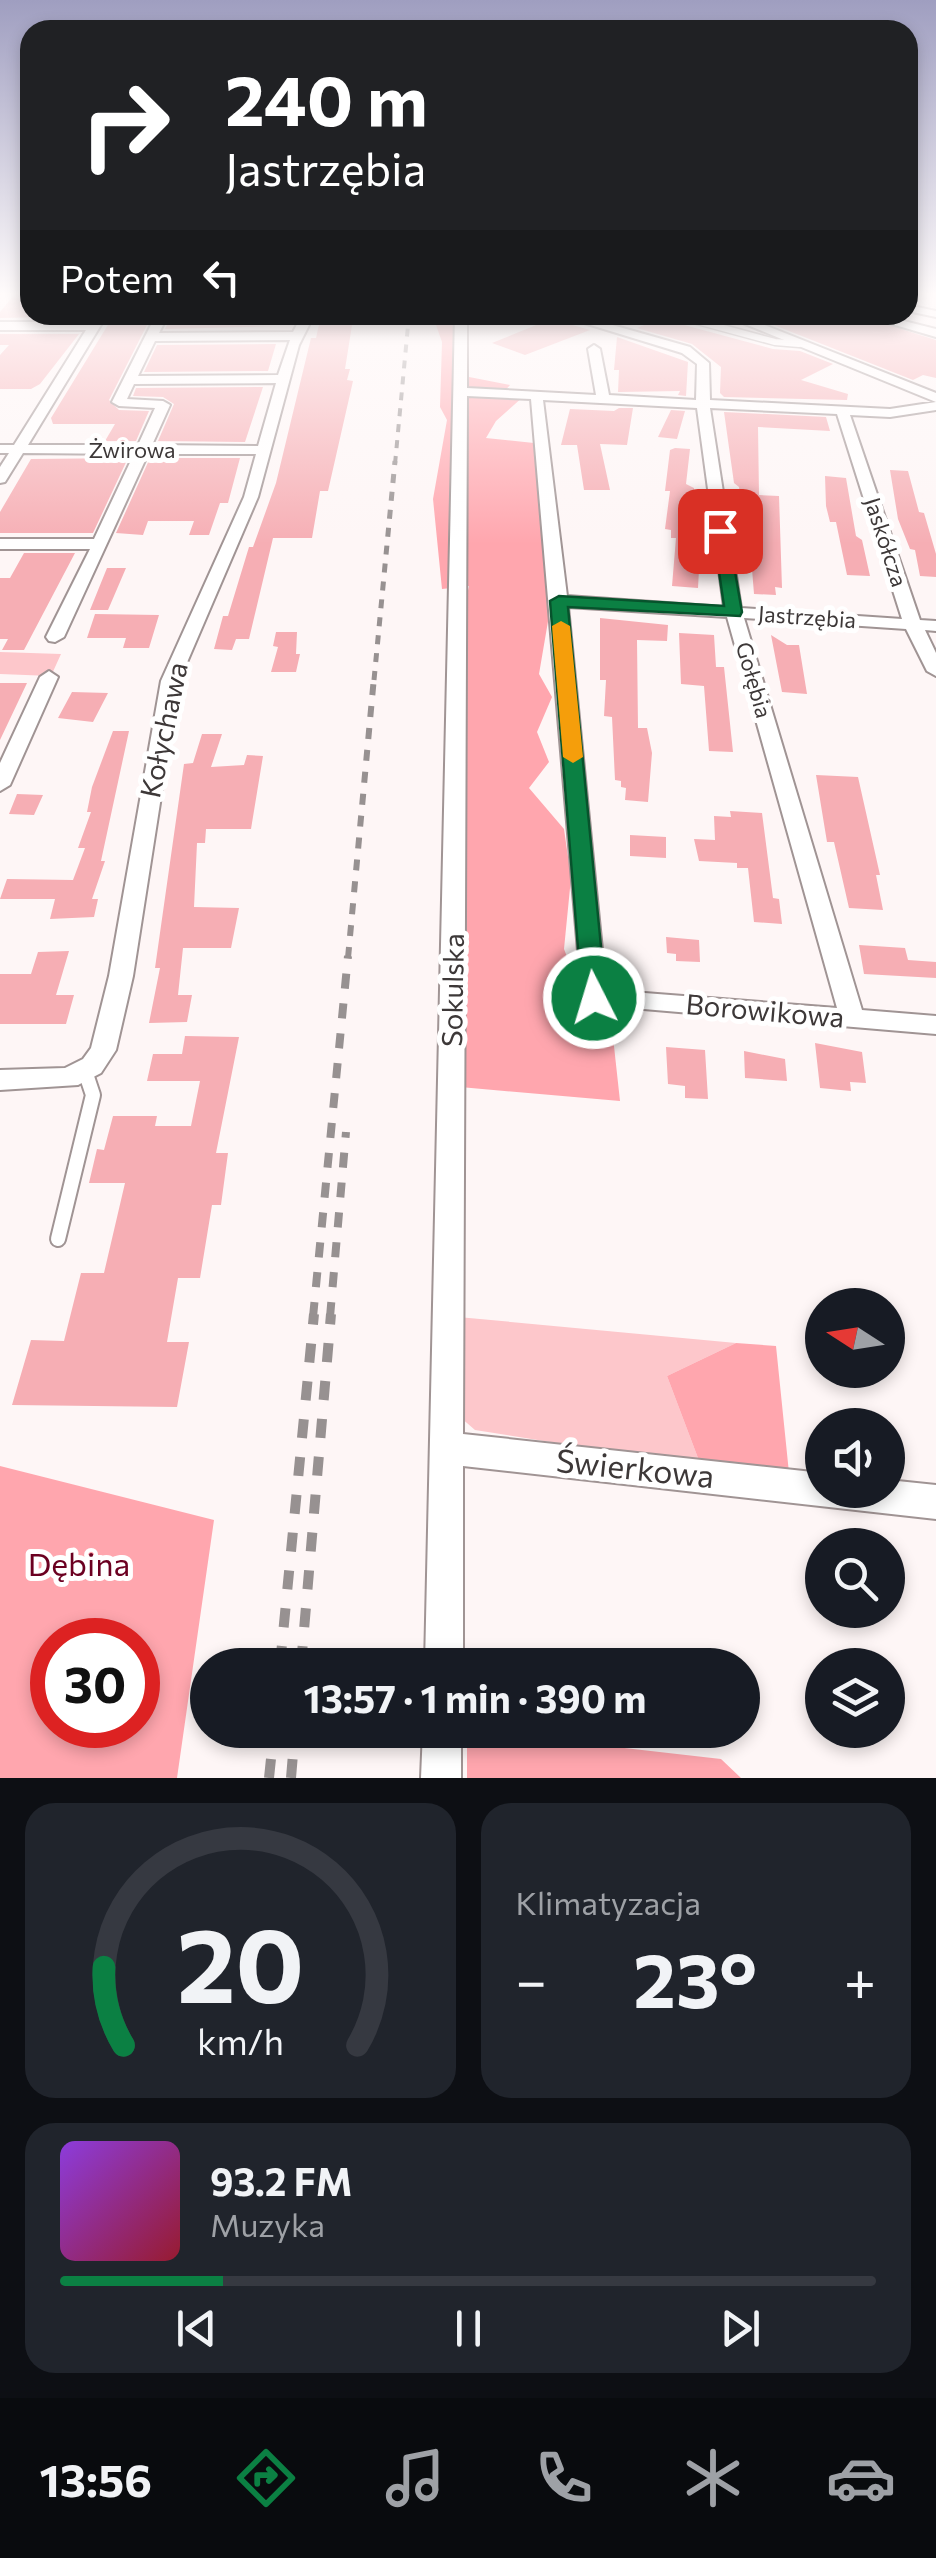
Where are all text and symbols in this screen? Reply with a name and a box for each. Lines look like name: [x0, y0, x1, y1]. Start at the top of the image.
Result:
text: 240 m: [225, 55, 428, 140]
icon: right: [60, 60, 190, 190]
text: Jastrzębia: [225, 140, 426, 195]
icon: left: [194, 250, 249, 305]
text: Potem: [60, 254, 174, 301]
street label: Żwirowa: [88, 436, 176, 463]
pin: [678, 489, 763, 574]
street label: Jaskółcza: [859, 494, 914, 590]
icon: arrive: [693, 504, 748, 559]
street label: Jastrzębia: [757, 600, 857, 633]
street label: Gołębia: [731, 639, 778, 721]
street label: Kołychawa: [132, 659, 194, 801]
street label: Sokulska: [434, 933, 470, 1047]
position arrow: [542, 946, 646, 1050]
street label: Borowikowa: [684, 986, 846, 1034]
north arrow: [805, 1288, 905, 1388]
map controls: [805, 1288, 905, 1748]
button: sound: [805, 1408, 905, 1508]
street label: Świerkowa: [554, 1439, 716, 1495]
button: search: [805, 1528, 905, 1628]
park label: Dębina: [28, 1543, 130, 1583]
speed limit sign: 30: [30, 1618, 160, 1748]
button: layers: [805, 1648, 905, 1748]
text: 13:57 · 1 min · 390 m: [304, 1674, 646, 1721]
text: Klimatyzacja: [516, 1882, 701, 1922]
text: 20: [176, 1897, 304, 2024]
text: 23°: [633, 1932, 757, 2023]
text: −: [516, 1945, 547, 2012]
text: +: [844, 1945, 876, 2012]
text: km/h: [197, 2019, 284, 2062]
text: 93.2 FM: [210, 2157, 352, 2204]
text: Muzyka: [210, 2204, 325, 2244]
icon: previous: [169, 2301, 224, 2356]
icon: pause: [441, 2301, 496, 2356]
icon: next: [713, 2301, 768, 2356]
icon: directions: [231, 2443, 301, 2513]
icon: music: [380, 2443, 450, 2513]
icon: phone: [529, 2443, 599, 2513]
icon: climate: [678, 2443, 748, 2513]
icon: car: [826, 2443, 896, 2513]
text: 13:56: [39, 2451, 152, 2506]

